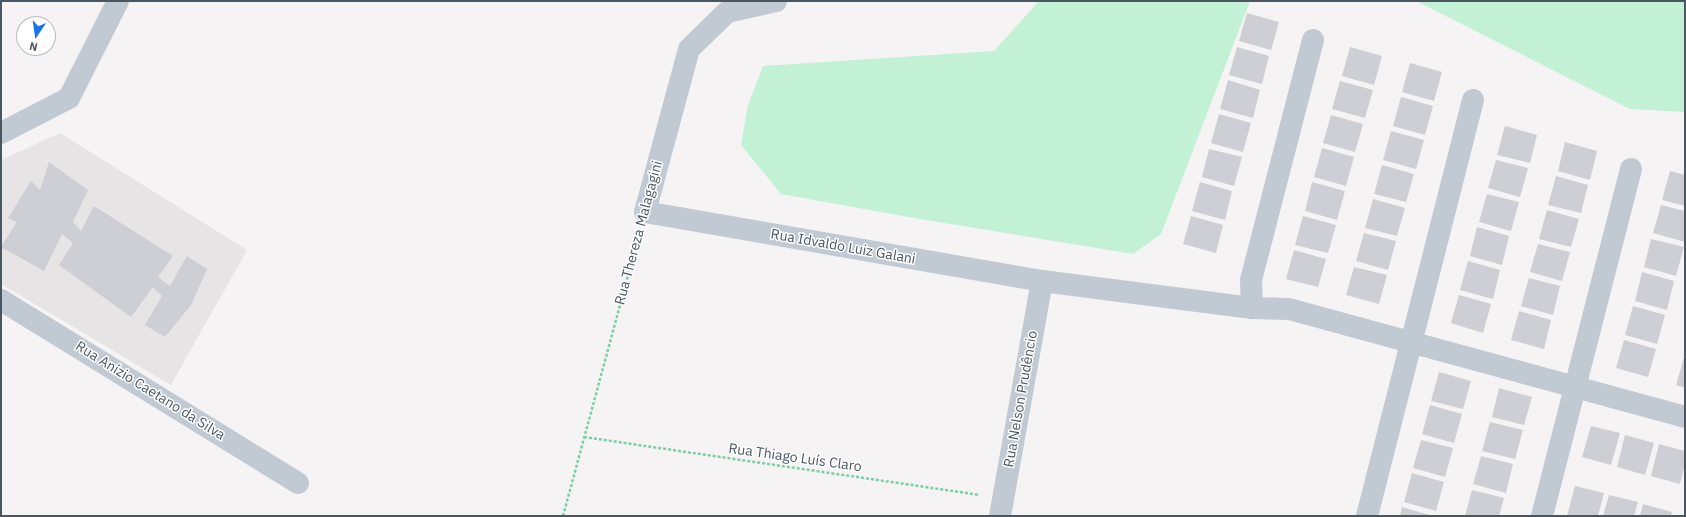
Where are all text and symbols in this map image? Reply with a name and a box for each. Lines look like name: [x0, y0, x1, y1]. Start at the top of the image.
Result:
north arrow: [16, 16, 56, 56]
text: N: [28, 39, 39, 54]
street label: Rua Thereza Malagagini: [612, 159, 666, 307]
street label: Rua Idvaldo Luiz Galani: [769, 226, 917, 268]
street label: Rua Nelson Prudêncio: [1001, 329, 1041, 469]
street label: Rua Anízio Caetano da Silva: [72, 338, 228, 444]
street label: Rua Thiago Luís Claro: [727, 440, 863, 476]

